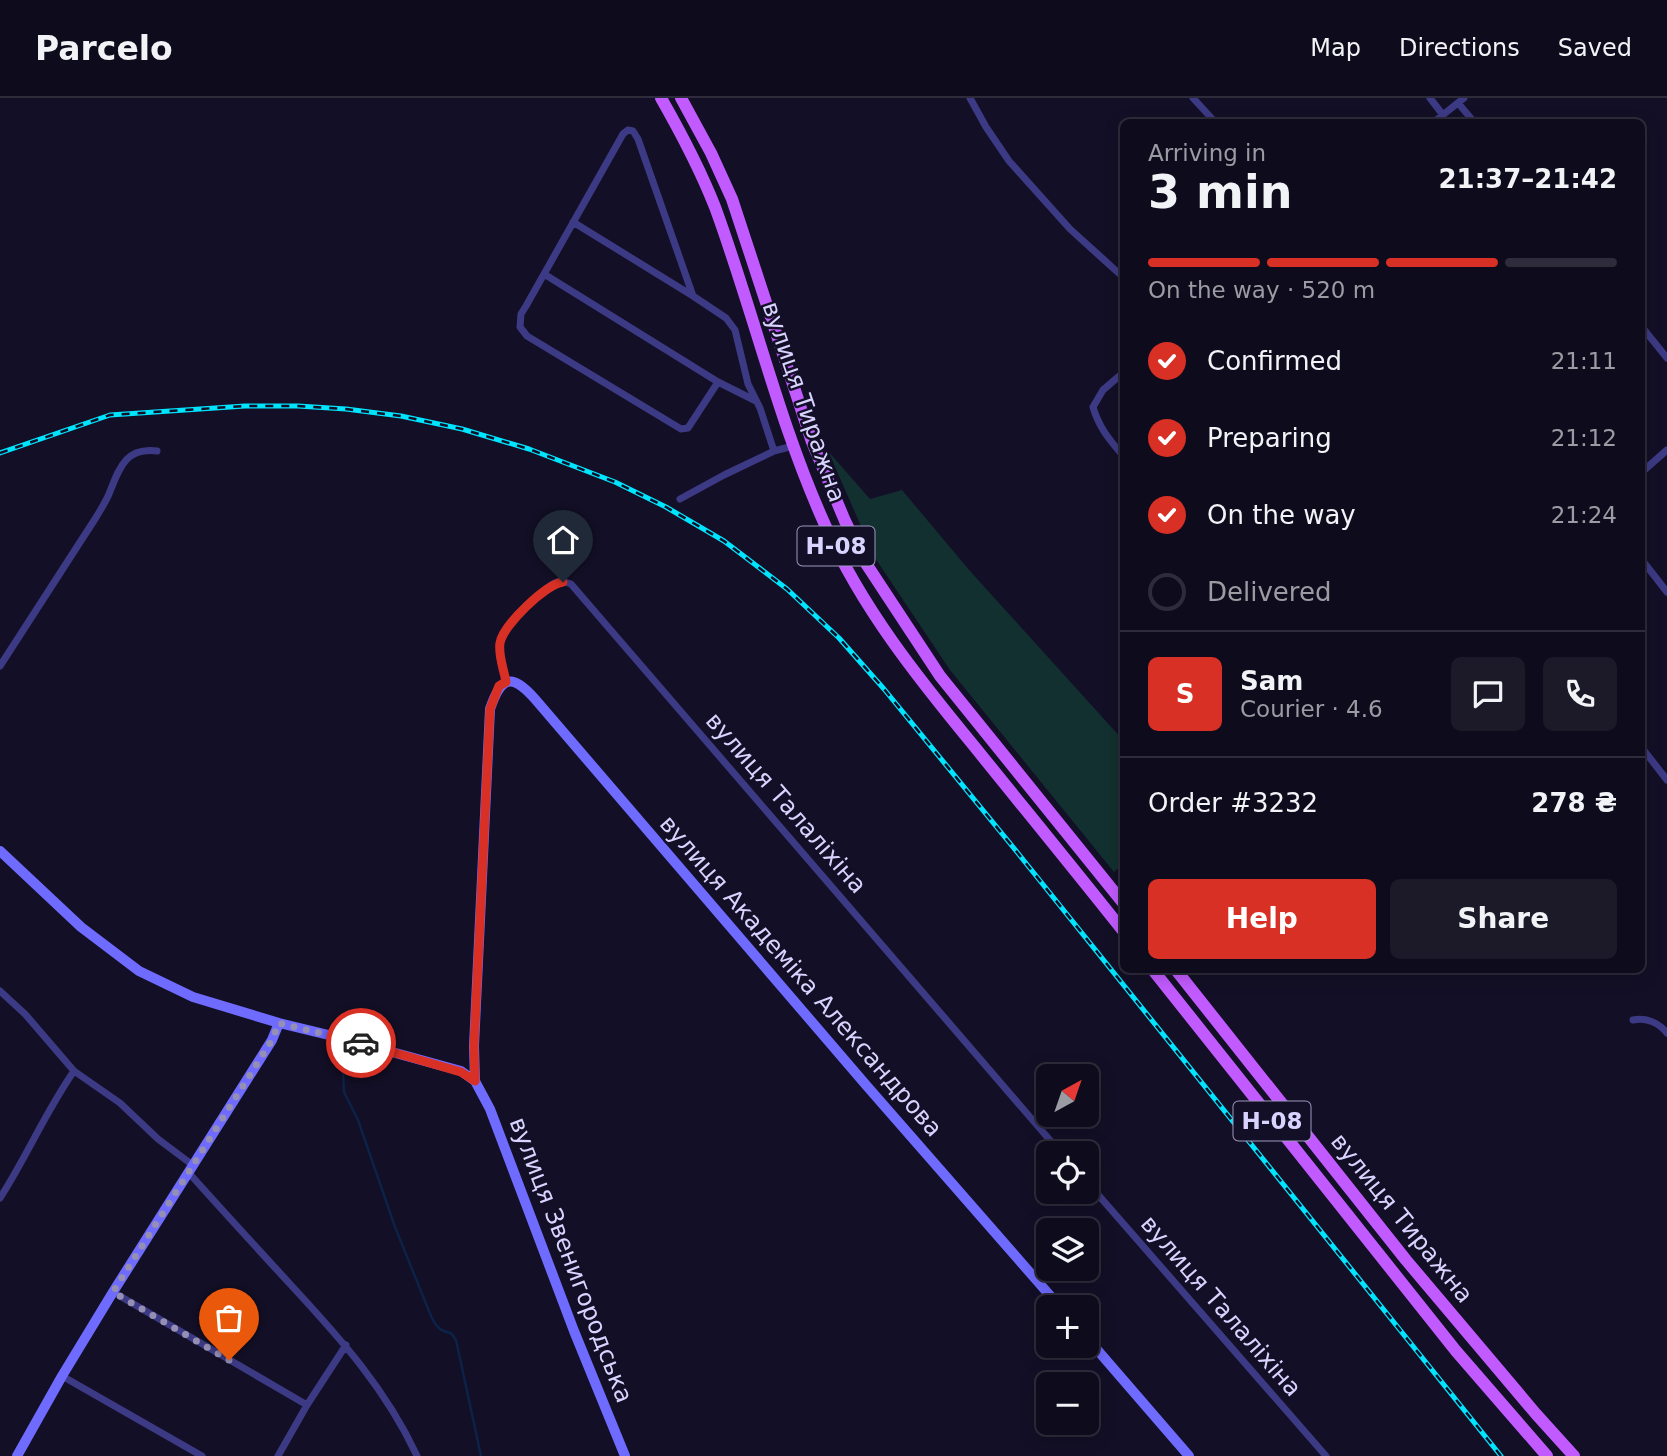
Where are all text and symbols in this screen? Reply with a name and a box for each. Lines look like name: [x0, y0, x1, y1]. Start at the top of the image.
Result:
text: Parcelo: [35, 29, 173, 68]
text: Map: [1310, 34, 1361, 62]
text: Directions: [1399, 34, 1520, 62]
text: Saved: [1558, 34, 1632, 62]
text: Arriving in: [1148, 140, 1266, 166]
text: 21:37–21:42: [1438, 164, 1617, 194]
text: 3 min: [1148, 165, 1292, 219]
text: On the way · 520 m: [1148, 277, 1375, 303]
street label: вулиця Тиражна: [757, 298, 851, 506]
icon: check: [1148, 342, 1186, 380]
text: Confirmed: [1207, 346, 1342, 376]
text: 21:11: [1551, 348, 1617, 374]
icon: check: [1148, 419, 1186, 457]
text: Preparing: [1207, 423, 1332, 453]
text: 21:12: [1551, 425, 1617, 451]
icon: check: [1148, 496, 1186, 534]
text: On the way: [1207, 500, 1356, 530]
text: 21:24: [1551, 502, 1617, 528]
pin: [533, 510, 593, 582]
icon: home: [544, 521, 582, 559]
road number: Н-08: [798, 526, 874, 566]
text: Delivered: [1207, 577, 1331, 607]
button: chat: [1451, 657, 1525, 731]
button: phone: [1543, 657, 1617, 731]
text: Sam: [1240, 666, 1303, 696]
text: S: [1176, 679, 1194, 709]
text: Courier · 4.6: [1240, 696, 1383, 722]
street label: вулиця Талаліхіна: [700, 707, 872, 899]
text: Order #3232: [1148, 788, 1318, 818]
text: 278 ₴: [1531, 788, 1617, 818]
street label: вулиця Академіка Александрова: [654, 810, 948, 1142]
button: Help: [1148, 879, 1376, 959]
button: Share: [1390, 879, 1617, 959]
courier: [326, 1008, 396, 1078]
icon: car: [342, 1024, 380, 1062]
north arrow: [1036, 1064, 1099, 1127]
map controls: [1036, 1064, 1099, 1435]
road number: Н-08: [1234, 1102, 1310, 1140]
street label: вулиця Звенигородська: [504, 1113, 638, 1407]
street label: вулиця Тиражна: [1325, 1128, 1479, 1308]
button: locate: [1036, 1141, 1099, 1204]
street label: вулиця Талаліхіна: [1135, 1210, 1307, 1402]
button: layers: [1036, 1218, 1099, 1281]
pin: [199, 1288, 259, 1360]
button: +: [1036, 1295, 1099, 1358]
icon: bag: [210, 1299, 248, 1337]
button: −: [1036, 1372, 1099, 1435]

